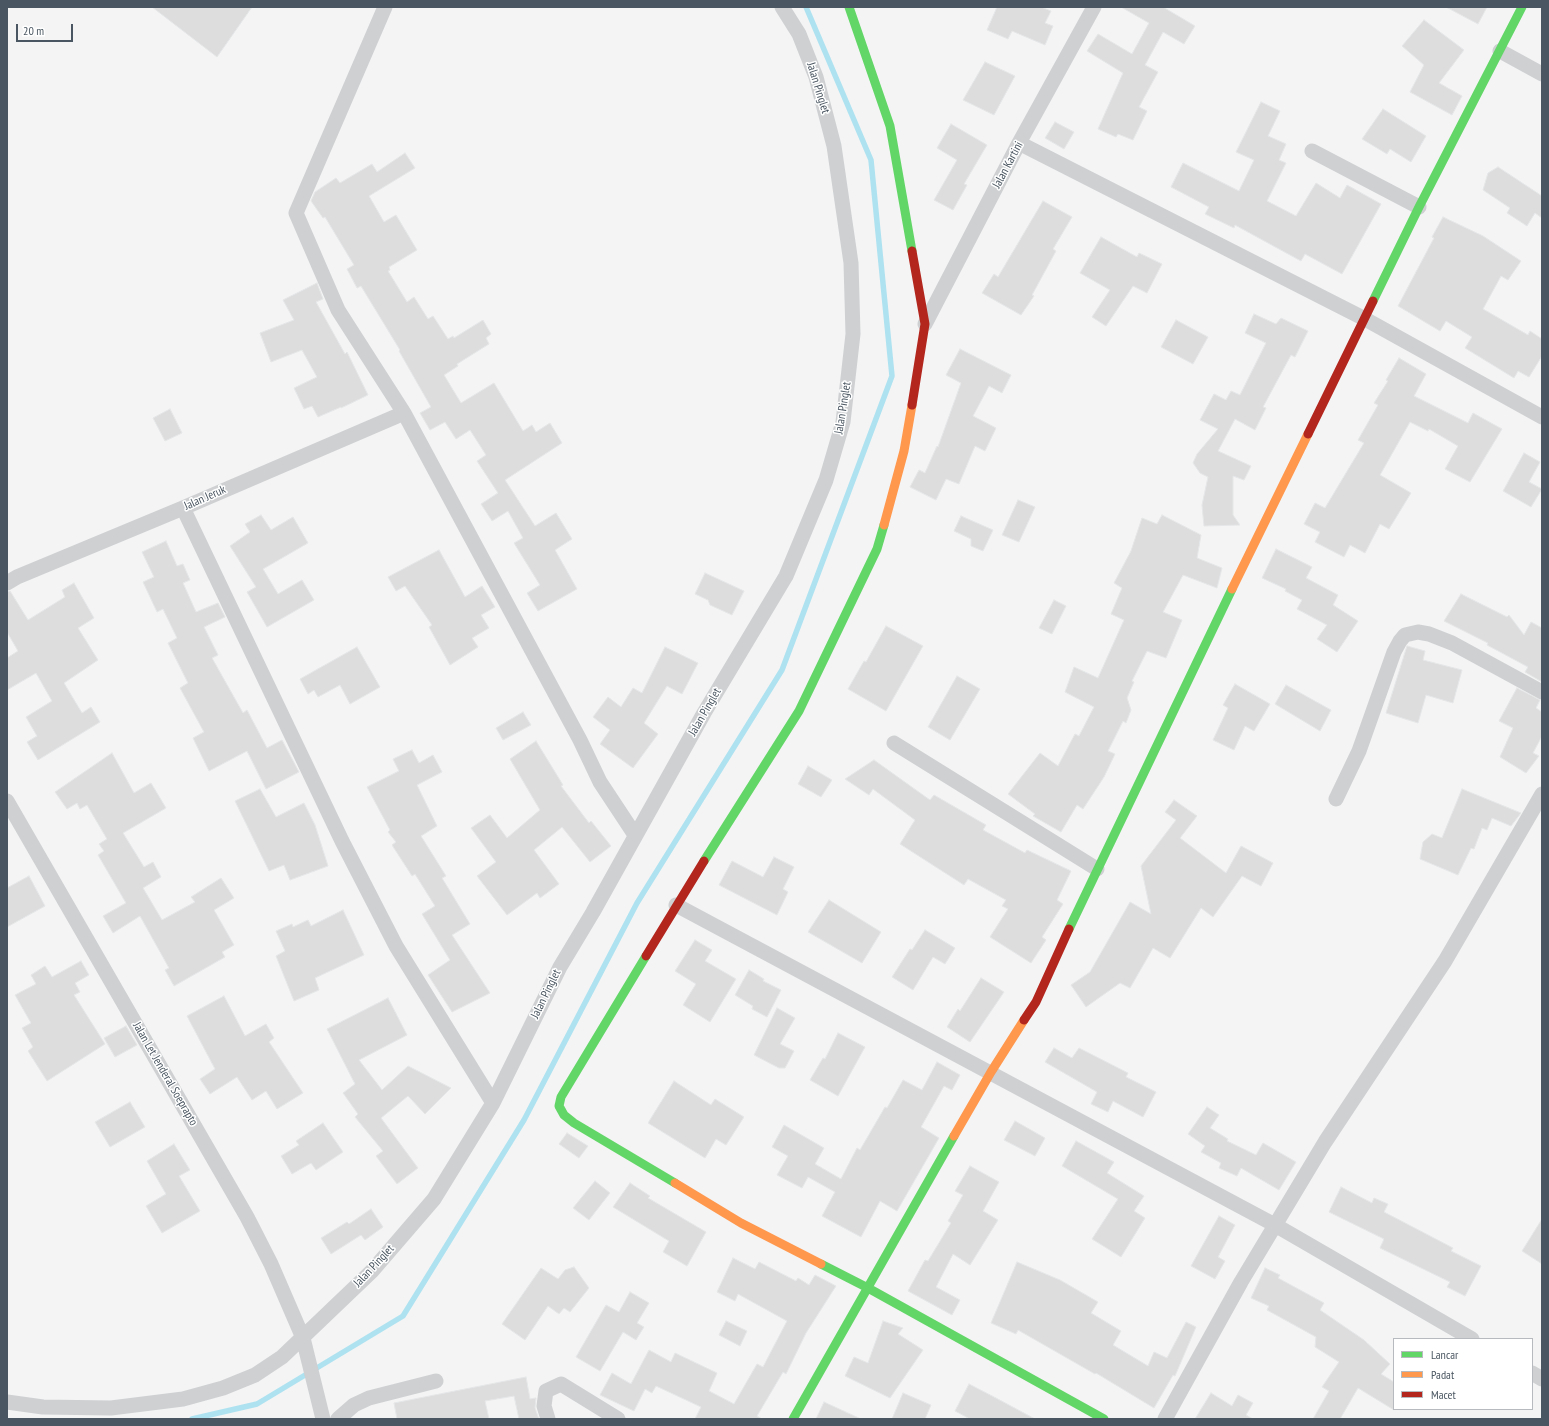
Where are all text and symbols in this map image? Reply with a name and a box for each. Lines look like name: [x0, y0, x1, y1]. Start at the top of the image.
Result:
scale bar: [18, 16, 75, 42]
text: 20 m: [23, 23, 44, 38]
street label: Jalan Pinglet: [803, 61, 833, 115]
street label: Jalan Kartini: [990, 139, 1026, 191]
street label: Jalan Pinglet: [832, 381, 854, 435]
street label: Jalan Jeruk: [182, 482, 228, 514]
street label: Jalan Pinglet: [686, 686, 724, 738]
street label: Jalan Pinglet: [528, 967, 564, 1021]
street label: Jalan Let Jenderal Soeprapto: [129, 1020, 201, 1128]
street label: Jalan Pinglet: [351, 1242, 397, 1290]
legend: [1393, 1338, 1533, 1410]
text: Lancar: [1431, 1347, 1458, 1362]
text: Padat: [1431, 1367, 1454, 1382]
text: Macet: [1431, 1387, 1456, 1402]

